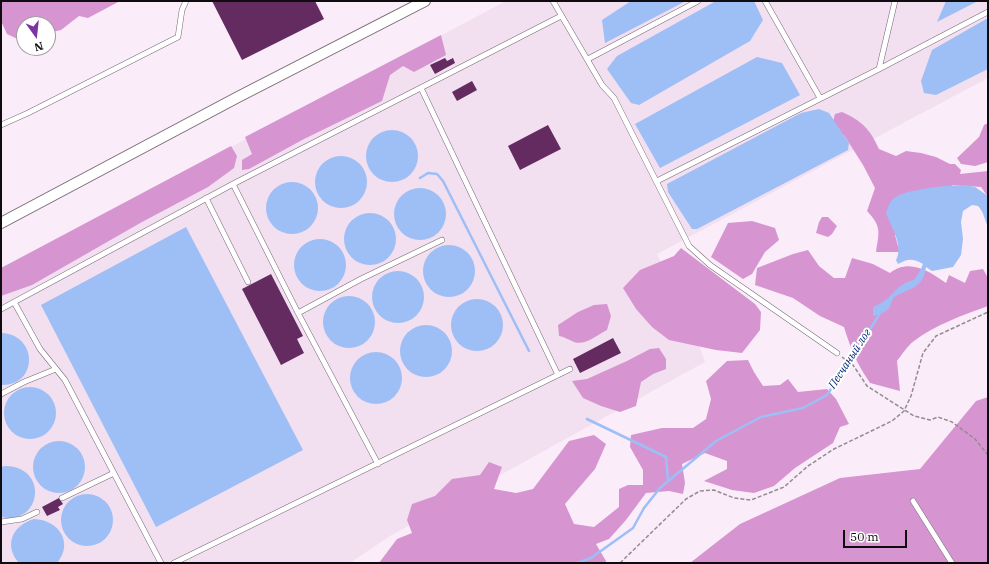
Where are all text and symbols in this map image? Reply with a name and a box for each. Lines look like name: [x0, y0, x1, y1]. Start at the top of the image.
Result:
north arrow: [16, 16, 56, 56]
text: N: [33, 39, 45, 55]
water label: Песчаный лог: [826, 327, 874, 391]
scale bar: [845, 522, 909, 548]
text: 50 m: [850, 529, 879, 544]

